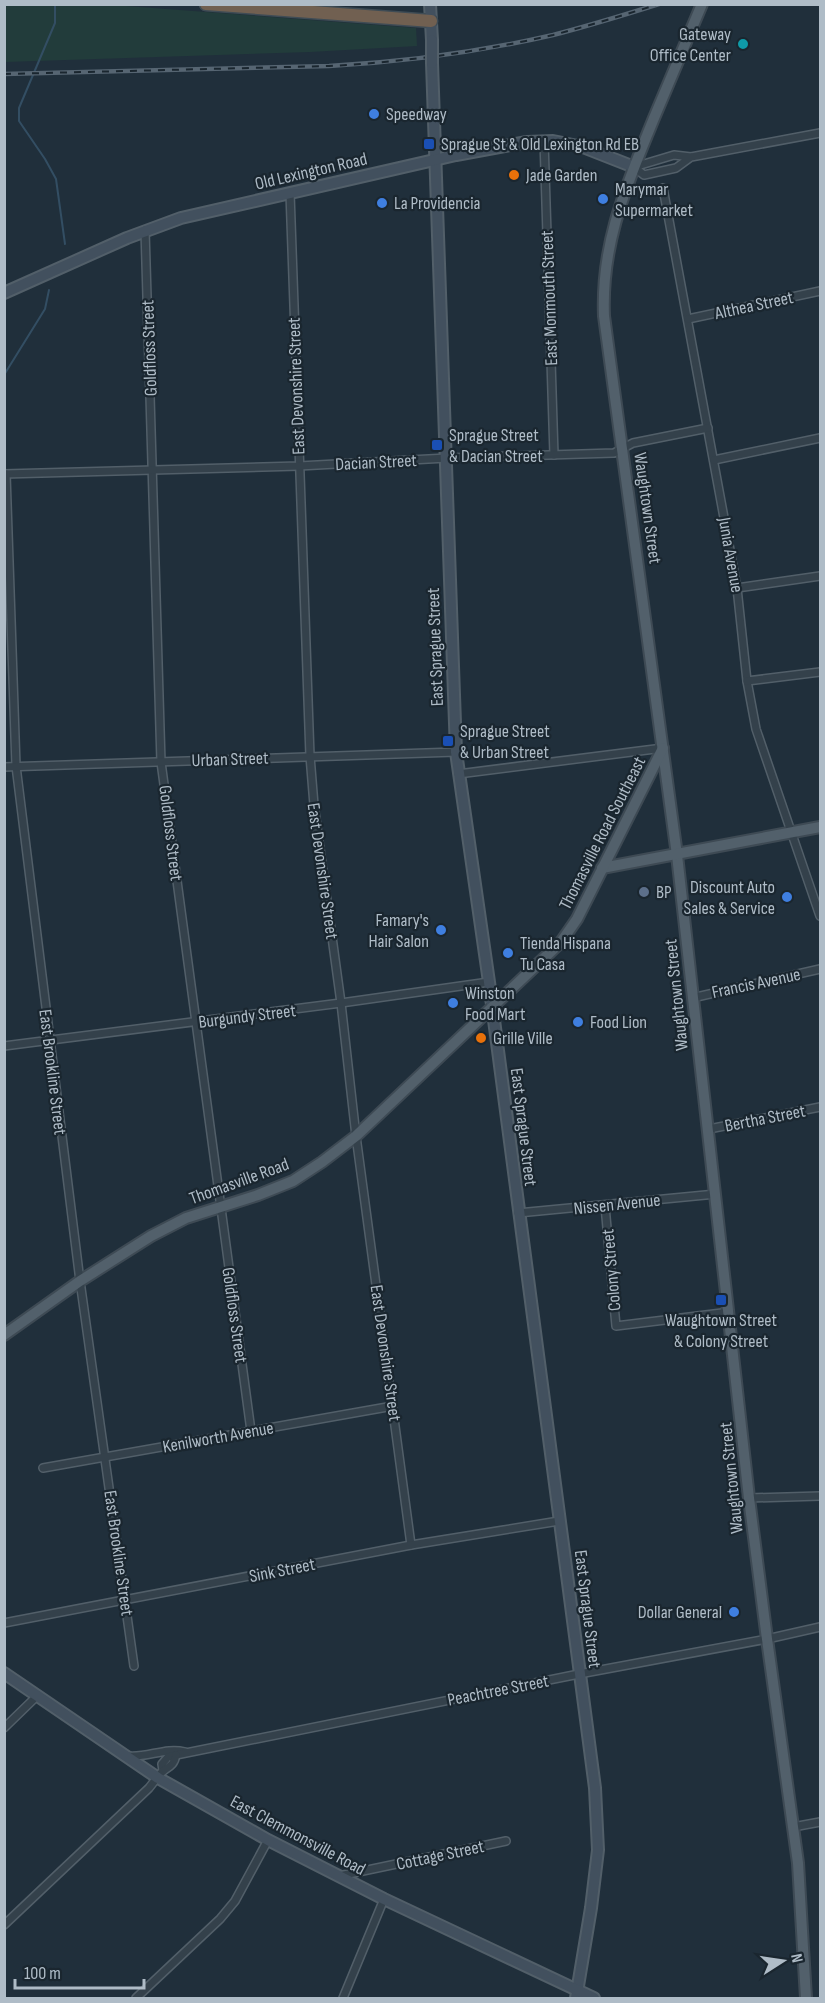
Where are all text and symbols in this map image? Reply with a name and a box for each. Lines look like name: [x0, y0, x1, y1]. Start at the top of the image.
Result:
place label: Gateway Office Center: [650, 24, 731, 66]
marker: Gateway Office Center: [736, 37, 750, 51]
place label: Speedway: [386, 104, 447, 125]
marker: Speedway: [367, 107, 381, 121]
place label: Sprague St & Old Lexington Rd EB: [441, 134, 639, 155]
marker: Sprague St & Old Lexington Rd EB: [422, 137, 436, 151]
street label: Old Lexington Road: [253, 148, 369, 195]
place label: Jade Garden: [525, 165, 597, 186]
marker: Jade Garden: [507, 168, 521, 182]
place label: Marymar Supermarket: [615, 179, 694, 221]
marker: Marymar Supermarket: [596, 192, 610, 206]
place label: La Providencia: [394, 193, 481, 214]
marker: La Providencia: [375, 196, 389, 210]
street label: East Monmouth Street: [537, 229, 562, 366]
street label: Althea Street: [712, 287, 796, 324]
street label: Goldfloss Street: [137, 299, 162, 396]
street label: East Devonshire Street: [284, 316, 309, 455]
place label: Sprague Street & Dacian Street: [449, 425, 543, 467]
marker: Sprague Street & Dacian Street: [430, 438, 444, 452]
street label: Dacian Street: [335, 450, 418, 475]
street label: Waughtown Street: [629, 451, 666, 566]
street label: Junia Avenue: [713, 515, 747, 594]
street label: East Sprague Street: [423, 587, 448, 707]
place label: Sprague Street & Urban Street: [460, 721, 550, 763]
marker: Sprague Street & Urban Street: [441, 734, 455, 748]
street label: Urban Street: [191, 748, 269, 771]
street label: Thomasville Road Southeast: [555, 753, 650, 913]
street label: Goldfloss Street: [154, 784, 187, 883]
street label: East Devonshire Street: [303, 802, 343, 941]
place label: Discount Auto Sales & Service: [684, 877, 775, 919]
place label: BP: [656, 882, 672, 903]
marker: BP: [637, 885, 651, 899]
marker: Discount Auto Sales & Service: [780, 890, 794, 904]
place label: Famary's Hair Salon: [368, 910, 429, 952]
marker: Famary's Hair Salon: [434, 923, 448, 937]
place label: Tienda Hispana Tu Casa: [520, 933, 611, 975]
street label: Waughtown Street: [660, 938, 693, 1052]
marker: Tienda Hispana Tu Casa: [501, 946, 515, 960]
street label: Francis Avenue: [710, 964, 802, 1003]
place label: Winston Food Mart: [465, 983, 526, 1025]
marker: Winston Food Mart: [446, 996, 460, 1010]
street label: Burgundy Street: [197, 1000, 297, 1033]
street label: East Brookline Street: [34, 1008, 71, 1137]
place label: Food Lion: [590, 1012, 647, 1033]
marker: Food Lion: [571, 1015, 585, 1029]
place label: Grille Ville: [493, 1028, 553, 1049]
marker: Grille Ville: [474, 1031, 488, 1045]
street label: East Sprague Street: [506, 1067, 541, 1188]
street label: Bertha Street: [723, 1100, 808, 1137]
street label: Thomasville Road: [187, 1154, 292, 1209]
street label: Nissen Avenue: [573, 1190, 661, 1219]
street label: Colony Street: [597, 1228, 626, 1312]
street label: Goldfloss Street: [217, 1266, 252, 1365]
street label: East Devonshire Street: [366, 1284, 406, 1423]
marker: Waughtown Street & Colony Street: [714, 1293, 728, 1307]
place label: Waughtown Street & Colony Street: [665, 1310, 778, 1352]
street label: Kenilworth Avenue: [161, 1417, 275, 1458]
street label: Waughtown Street: [715, 1421, 748, 1535]
street label: East Brookline Street: [99, 1489, 138, 1618]
street label: East Sprague Street: [570, 1549, 605, 1670]
street label: Sink Street: [247, 1554, 317, 1587]
place label: Dollar General: [638, 1602, 722, 1623]
marker: Dollar General: [727, 1605, 741, 1619]
street label: Peachtree Street: [446, 1670, 551, 1711]
street label: East Clemmonsville Road: [227, 1791, 369, 1880]
street label: Cottage Street: [394, 1836, 486, 1875]
north arrow: [753, 1931, 813, 1991]
scale bar: [15, 1952, 144, 1990]
text: N: [786, 1952, 806, 1964]
text: 100 m: [24, 1963, 61, 1984]

